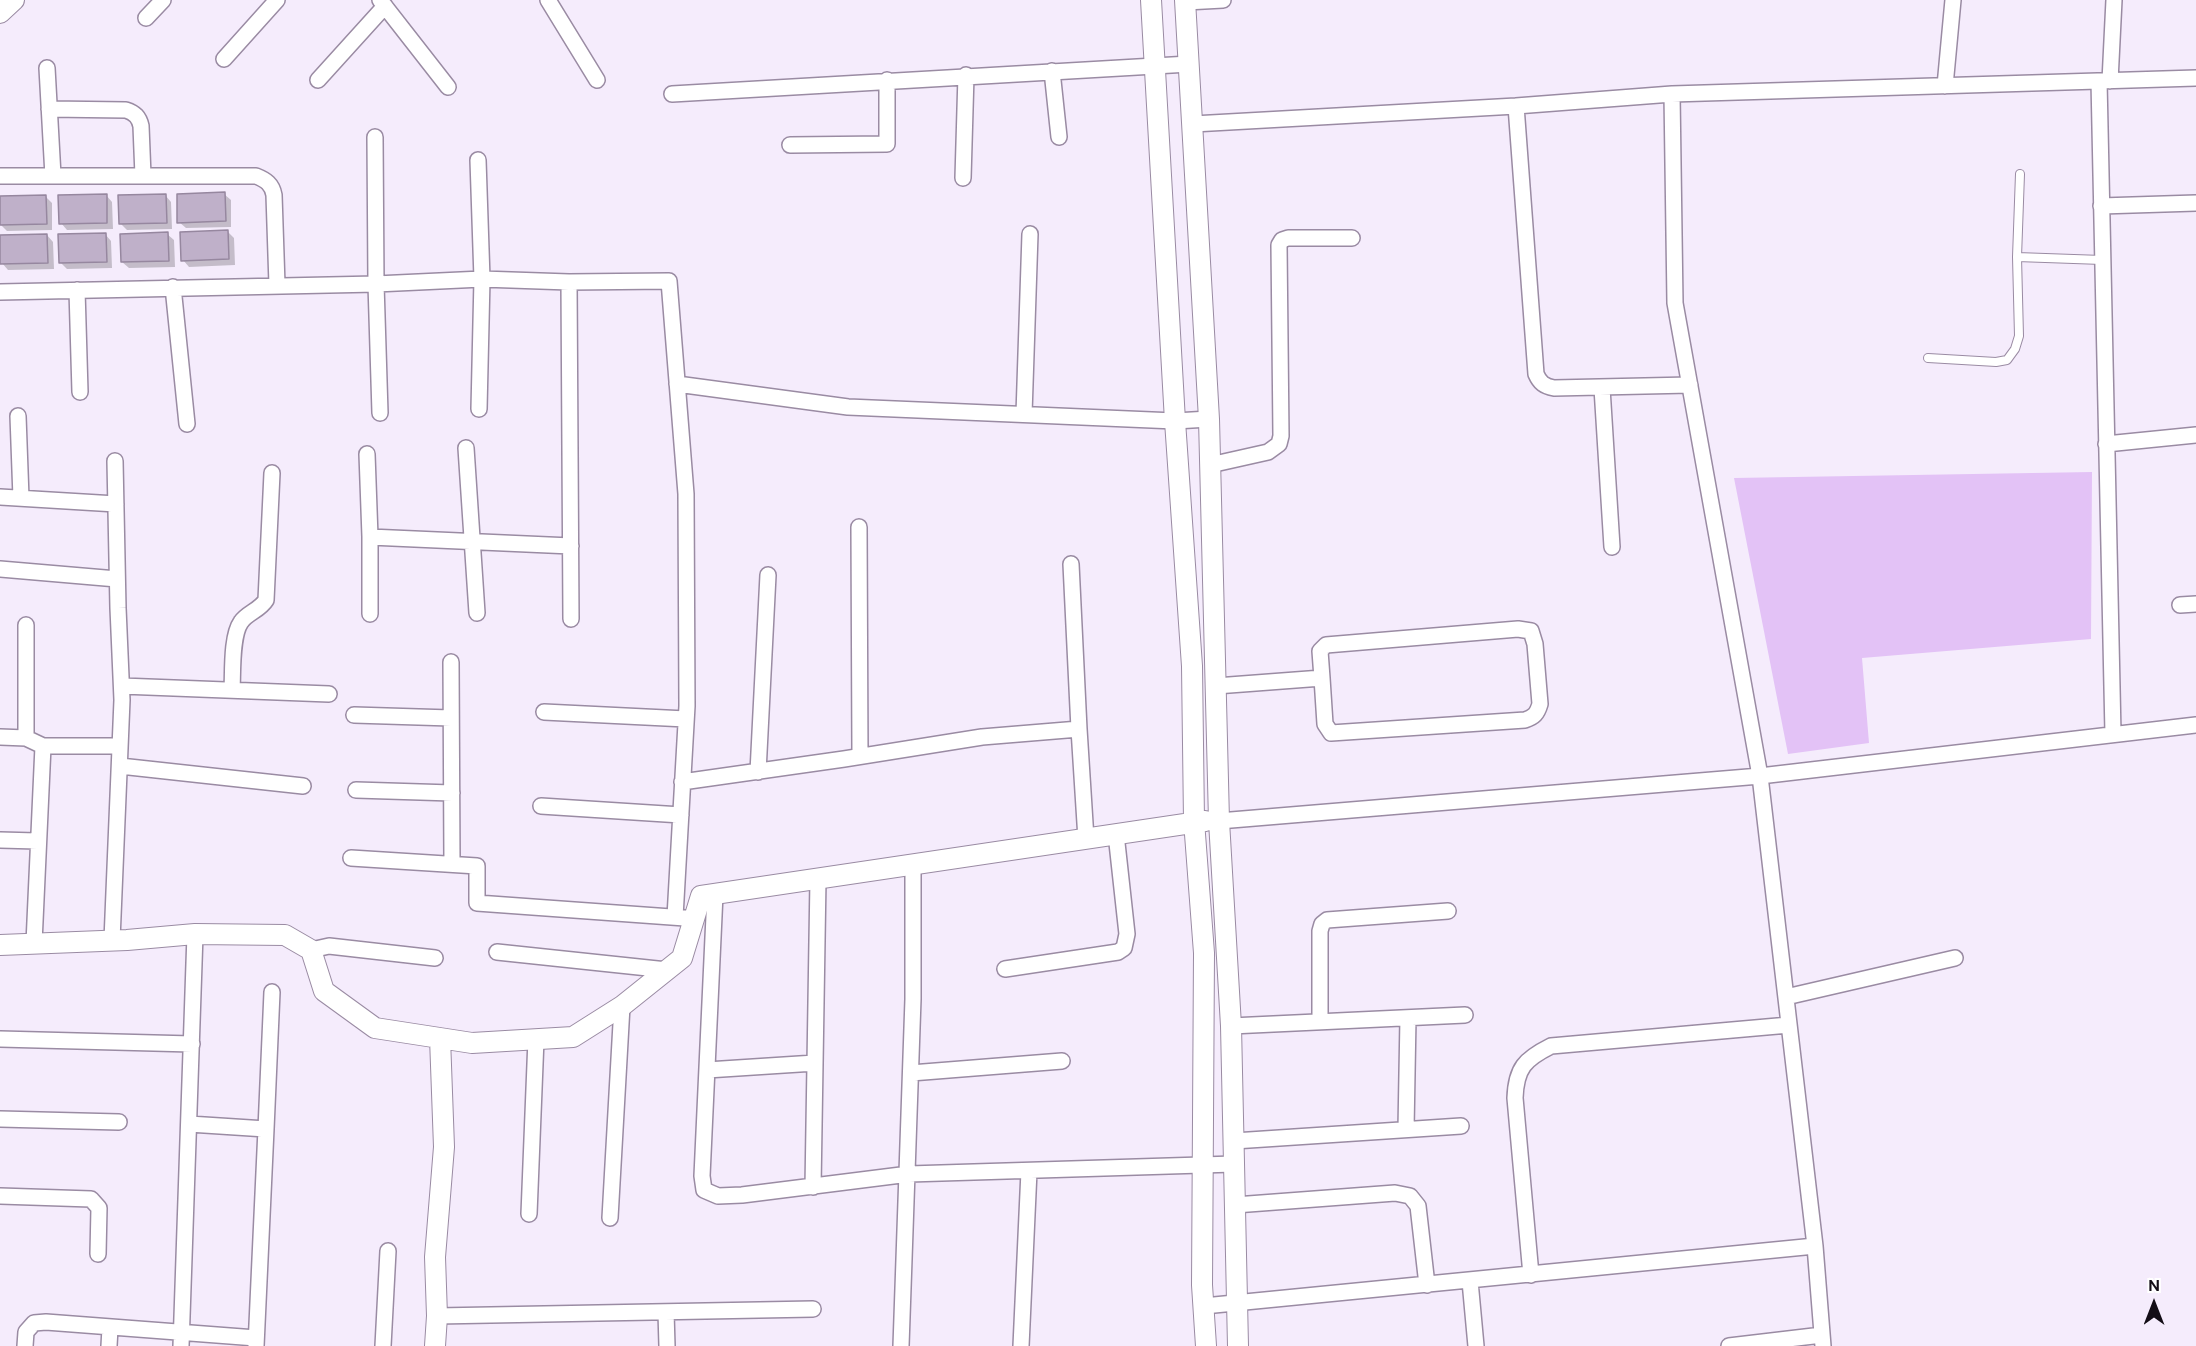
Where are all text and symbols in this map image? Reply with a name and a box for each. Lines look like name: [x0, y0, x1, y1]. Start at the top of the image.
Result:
north arrow: [2124, 1274, 2184, 1334]
text: N: [2148, 1275, 2160, 1296]

